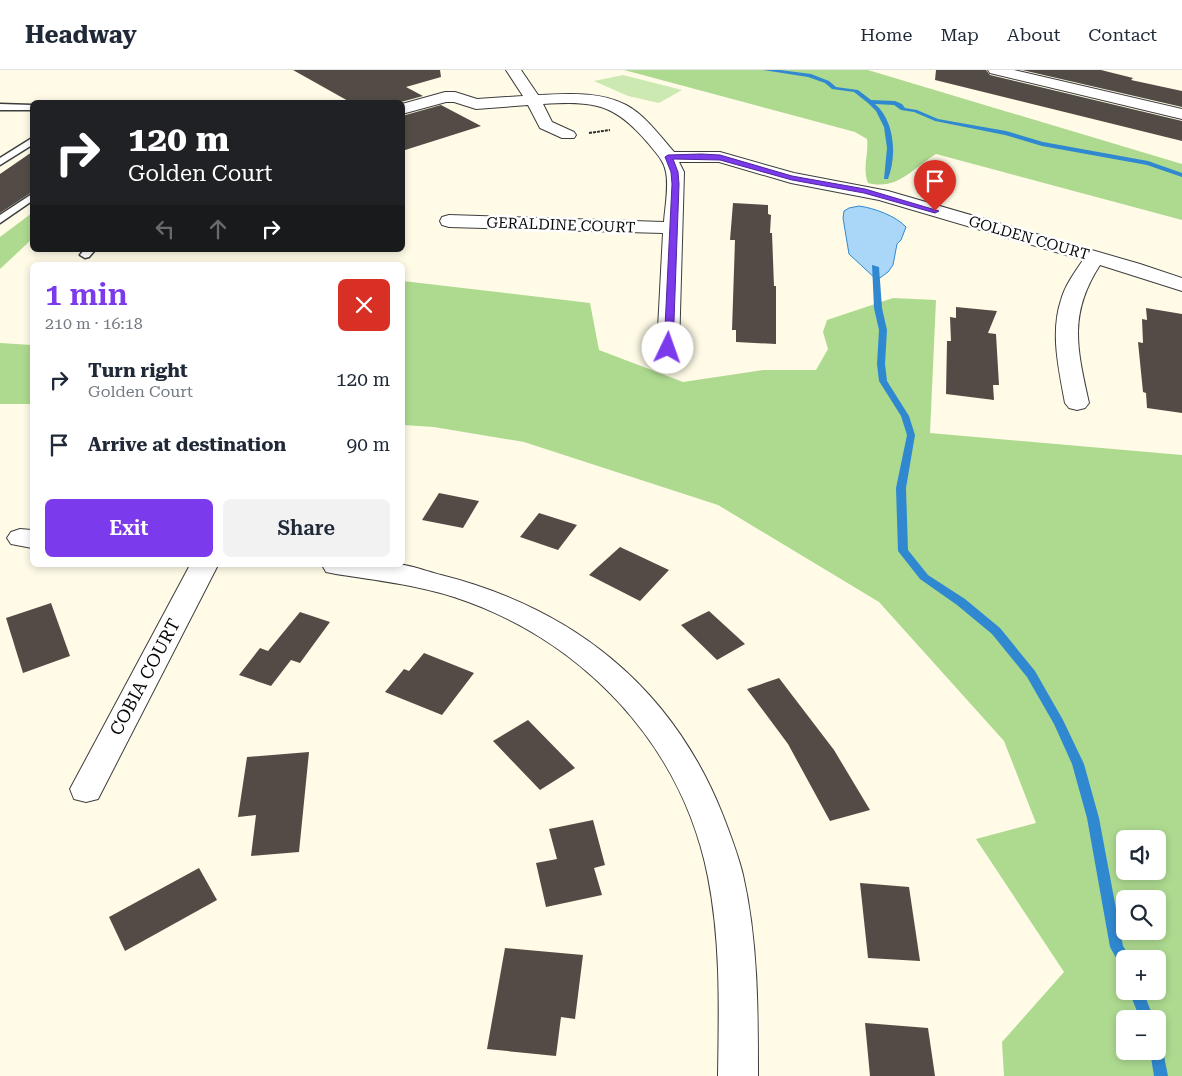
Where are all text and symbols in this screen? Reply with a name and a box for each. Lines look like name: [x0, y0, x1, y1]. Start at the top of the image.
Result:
text: Headway: [25, 21, 137, 49]
text: Home: [860, 24, 912, 45]
text: Map: [940, 24, 979, 45]
text: About: [1007, 24, 1060, 45]
text: Contact: [1088, 24, 1157, 45]
text: 120 m: [128, 119, 229, 160]
icon: right: [45, 120, 110, 185]
pin: [914, 160, 956, 211]
text: Golden Court: [128, 161, 273, 186]
icon: arrive: [921, 167, 949, 195]
street label: GOLDEN COURT: [967, 212, 1091, 264]
street label: GERALDINE COURT: [486, 213, 636, 237]
icon: left: [151, 215, 179, 243]
icon: ahead: [204, 215, 232, 243]
icon: right: [257, 215, 285, 243]
text: 1 min: [45, 277, 128, 312]
button: close: [338, 279, 390, 331]
text: 210 m · 16:18: [45, 314, 143, 333]
position arrow: [641, 321, 693, 373]
text: Turn right: [88, 359, 188, 382]
icon: right: [45, 366, 73, 394]
text: 120 m: [336, 368, 390, 391]
text: Golden Court: [88, 382, 193, 401]
icon: arrive: [45, 431, 73, 459]
text: Arrive at destination: [88, 433, 286, 456]
text: 90 m: [347, 433, 390, 456]
button: Exit: [45, 499, 213, 557]
button: Share: [223, 499, 390, 557]
street label: COBIA COURT: [105, 615, 184, 739]
map controls: [1116, 830, 1166, 1060]
button: sound: [1116, 830, 1166, 880]
button: search: [1116, 890, 1166, 940]
button: +: [1116, 950, 1166, 1000]
button: −: [1116, 1010, 1166, 1060]

